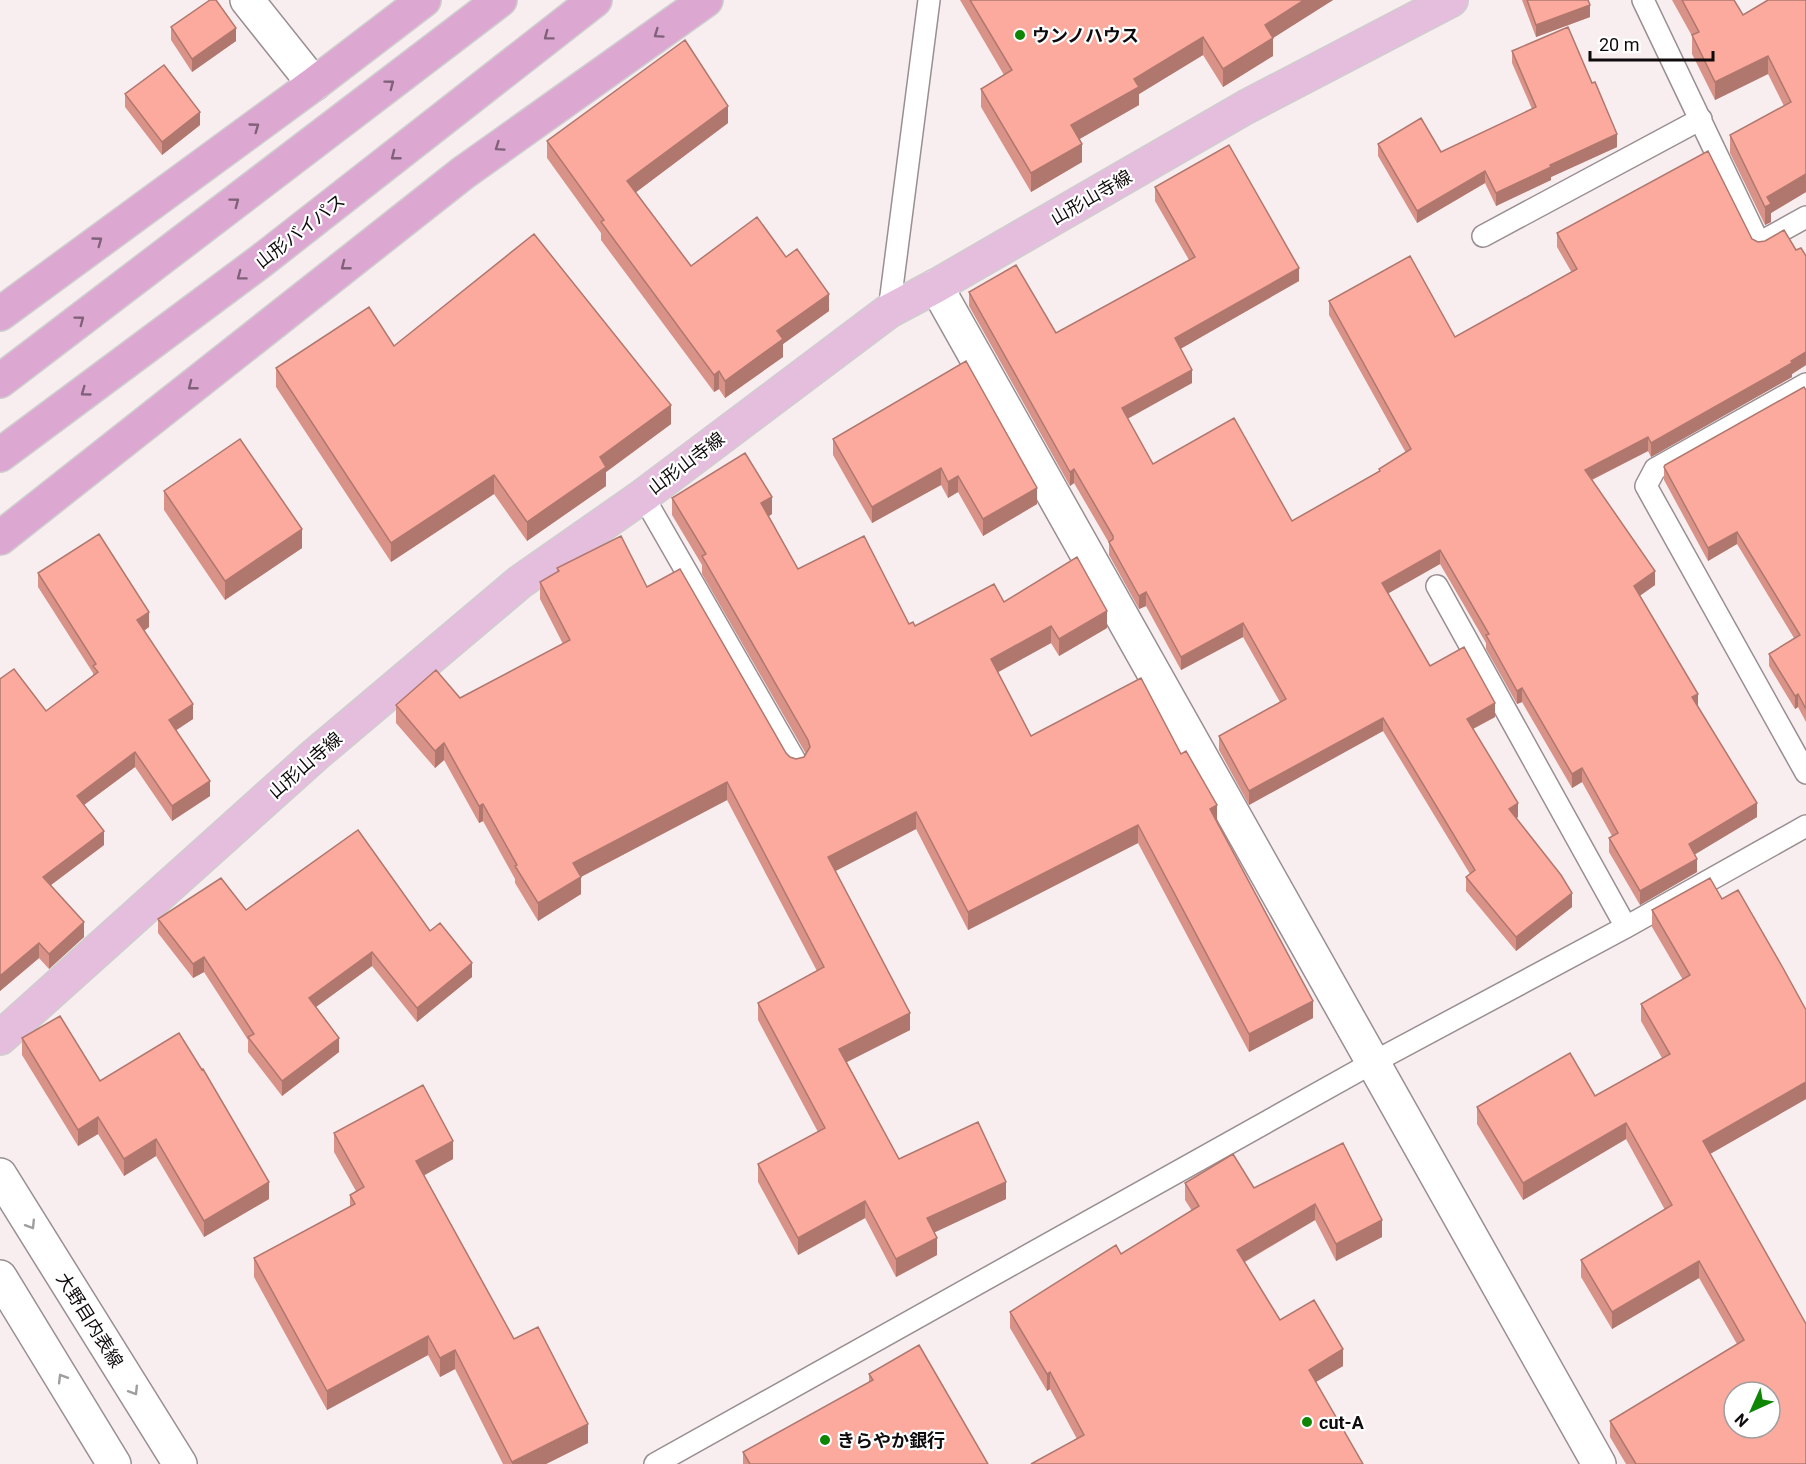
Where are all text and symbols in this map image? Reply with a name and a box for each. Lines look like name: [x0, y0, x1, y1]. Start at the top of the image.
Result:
scale bar: [1590, 24, 1713, 62]
place label: ウンノハウス: [1032, 25, 1139, 46]
one-way arrow: [654, 27, 665, 38]
one-way arrow: [544, 28, 555, 39]
marker: ウンノハウス: [1013, 28, 1027, 42]
text: 20 m: [1599, 34, 1639, 55]
one-way arrow: [383, 80, 394, 91]
one-way arrow: [249, 123, 260, 134]
one-way arrow: [495, 140, 506, 151]
one-way arrow: [391, 149, 402, 160]
street label: 山形山寺線: [1047, 165, 1135, 229]
street label: 山形バイパス: [251, 190, 349, 272]
one-way arrow: [228, 198, 239, 209]
one-way arrow: [91, 238, 102, 249]
one-way arrow: [341, 258, 352, 269]
one-way arrow: [237, 269, 248, 280]
one-way arrow: [73, 317, 84, 328]
one-way arrow: [187, 379, 198, 390]
one-way arrow: [80, 385, 91, 396]
street label: 山形山寺線: [644, 428, 728, 498]
street label: 山形山寺線: [264, 728, 346, 802]
one-way arrow: [23, 1219, 35, 1229]
street label: 大野目内表線: [52, 1269, 128, 1371]
one-way arrow: [57, 1374, 69, 1384]
north arrow: [1722, 1380, 1782, 1440]
one-way arrow: [127, 1384, 138, 1395]
text: N: [1731, 1410, 1752, 1431]
place label: cut-A: [1319, 1412, 1365, 1433]
marker: cut-A: [1300, 1415, 1314, 1429]
place label: きらやか銀行: [837, 1430, 945, 1451]
marker: きらやか銀行: [818, 1433, 832, 1447]

